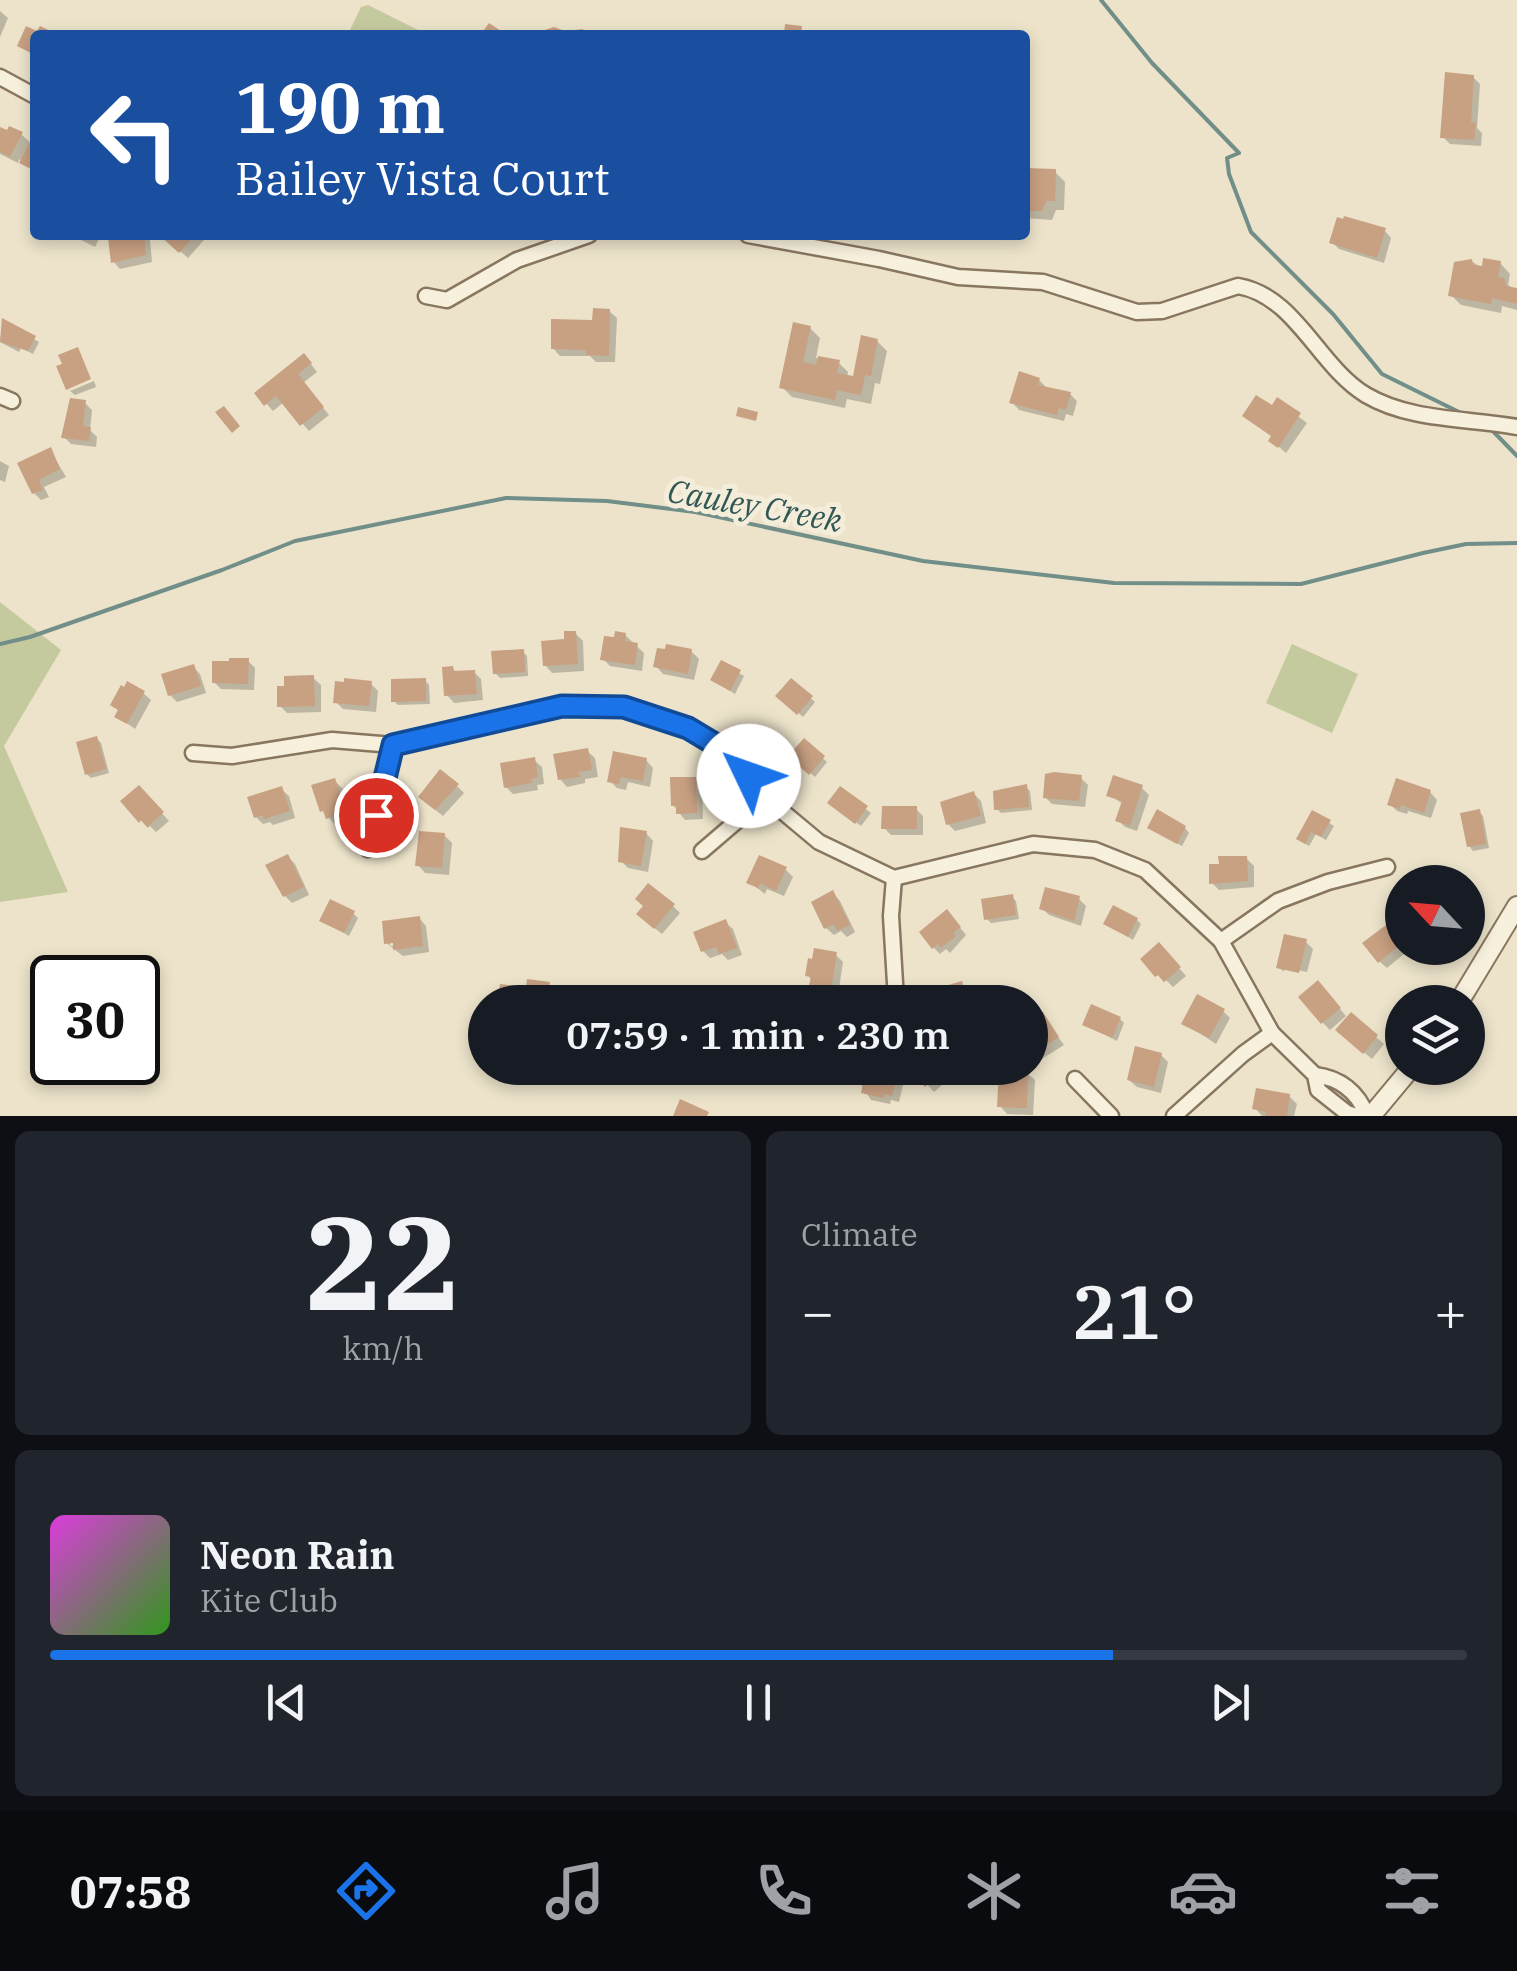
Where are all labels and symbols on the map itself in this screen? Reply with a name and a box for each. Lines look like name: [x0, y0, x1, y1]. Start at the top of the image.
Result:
water label: Cauley Creek: [665, 469, 846, 541]
position arrow: [697, 724, 801, 828]
pin: [334, 773, 419, 858]
north arrow: [1385, 865, 1485, 965]
speed limit sign: 30: [30, 955, 160, 1085]

